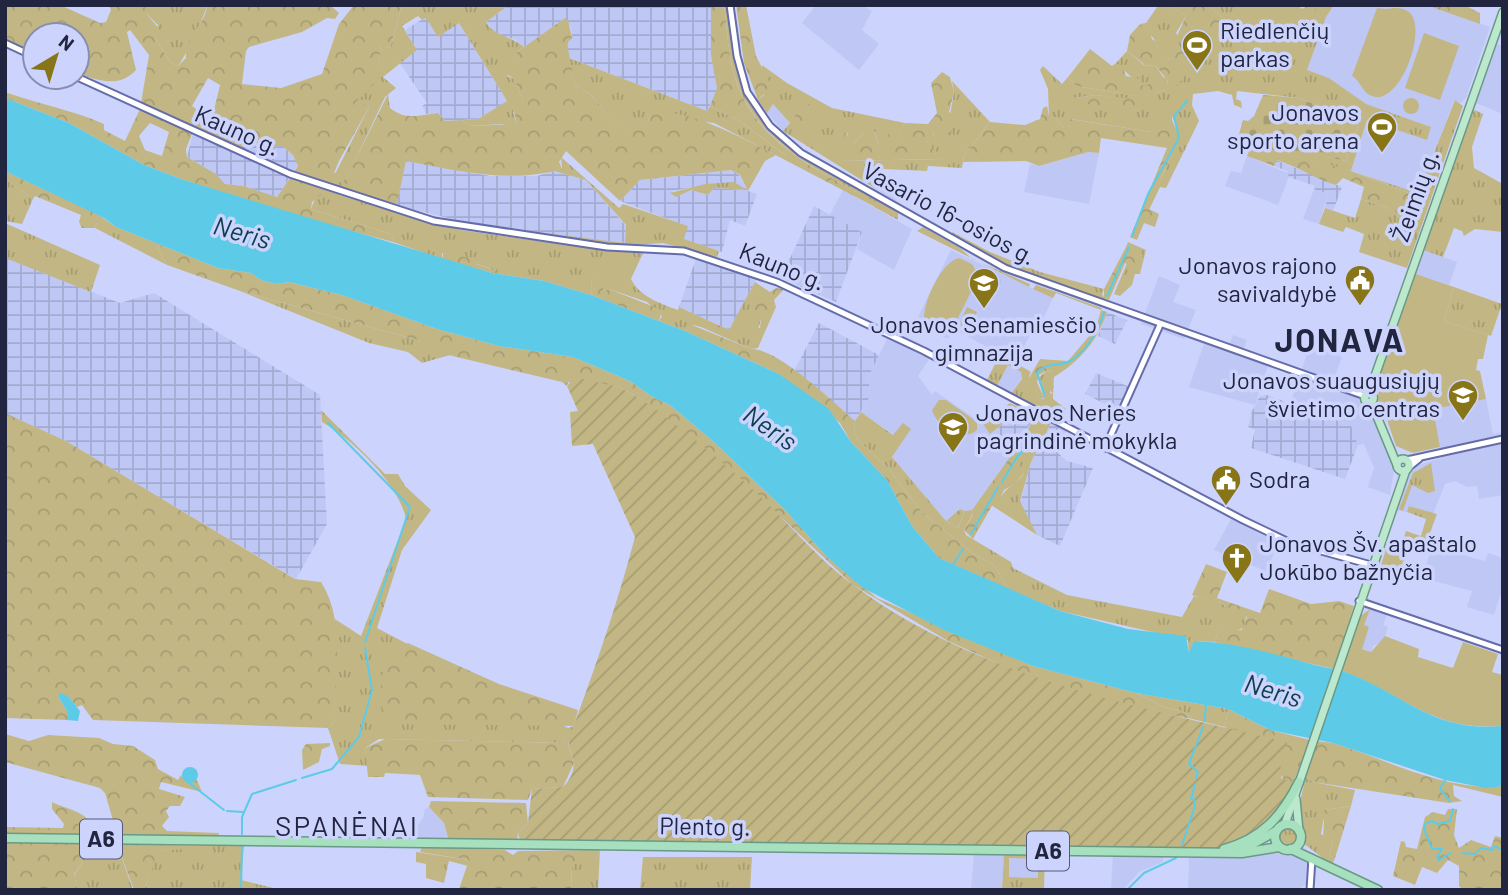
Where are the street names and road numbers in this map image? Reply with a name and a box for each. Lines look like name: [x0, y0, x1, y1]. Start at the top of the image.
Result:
street label: Kauno g.: [191, 98, 285, 161]
street label: Žeimių g.: [1385, 146, 1445, 245]
street label: Vasario 16-osios g.: [858, 155, 1041, 270]
street label: Kauno g.: [735, 235, 830, 296]
street label: Plento g.: [659, 810, 751, 841]
road number: A6: [80, 820, 122, 859]
road number: A6: [1027, 832, 1069, 870]

